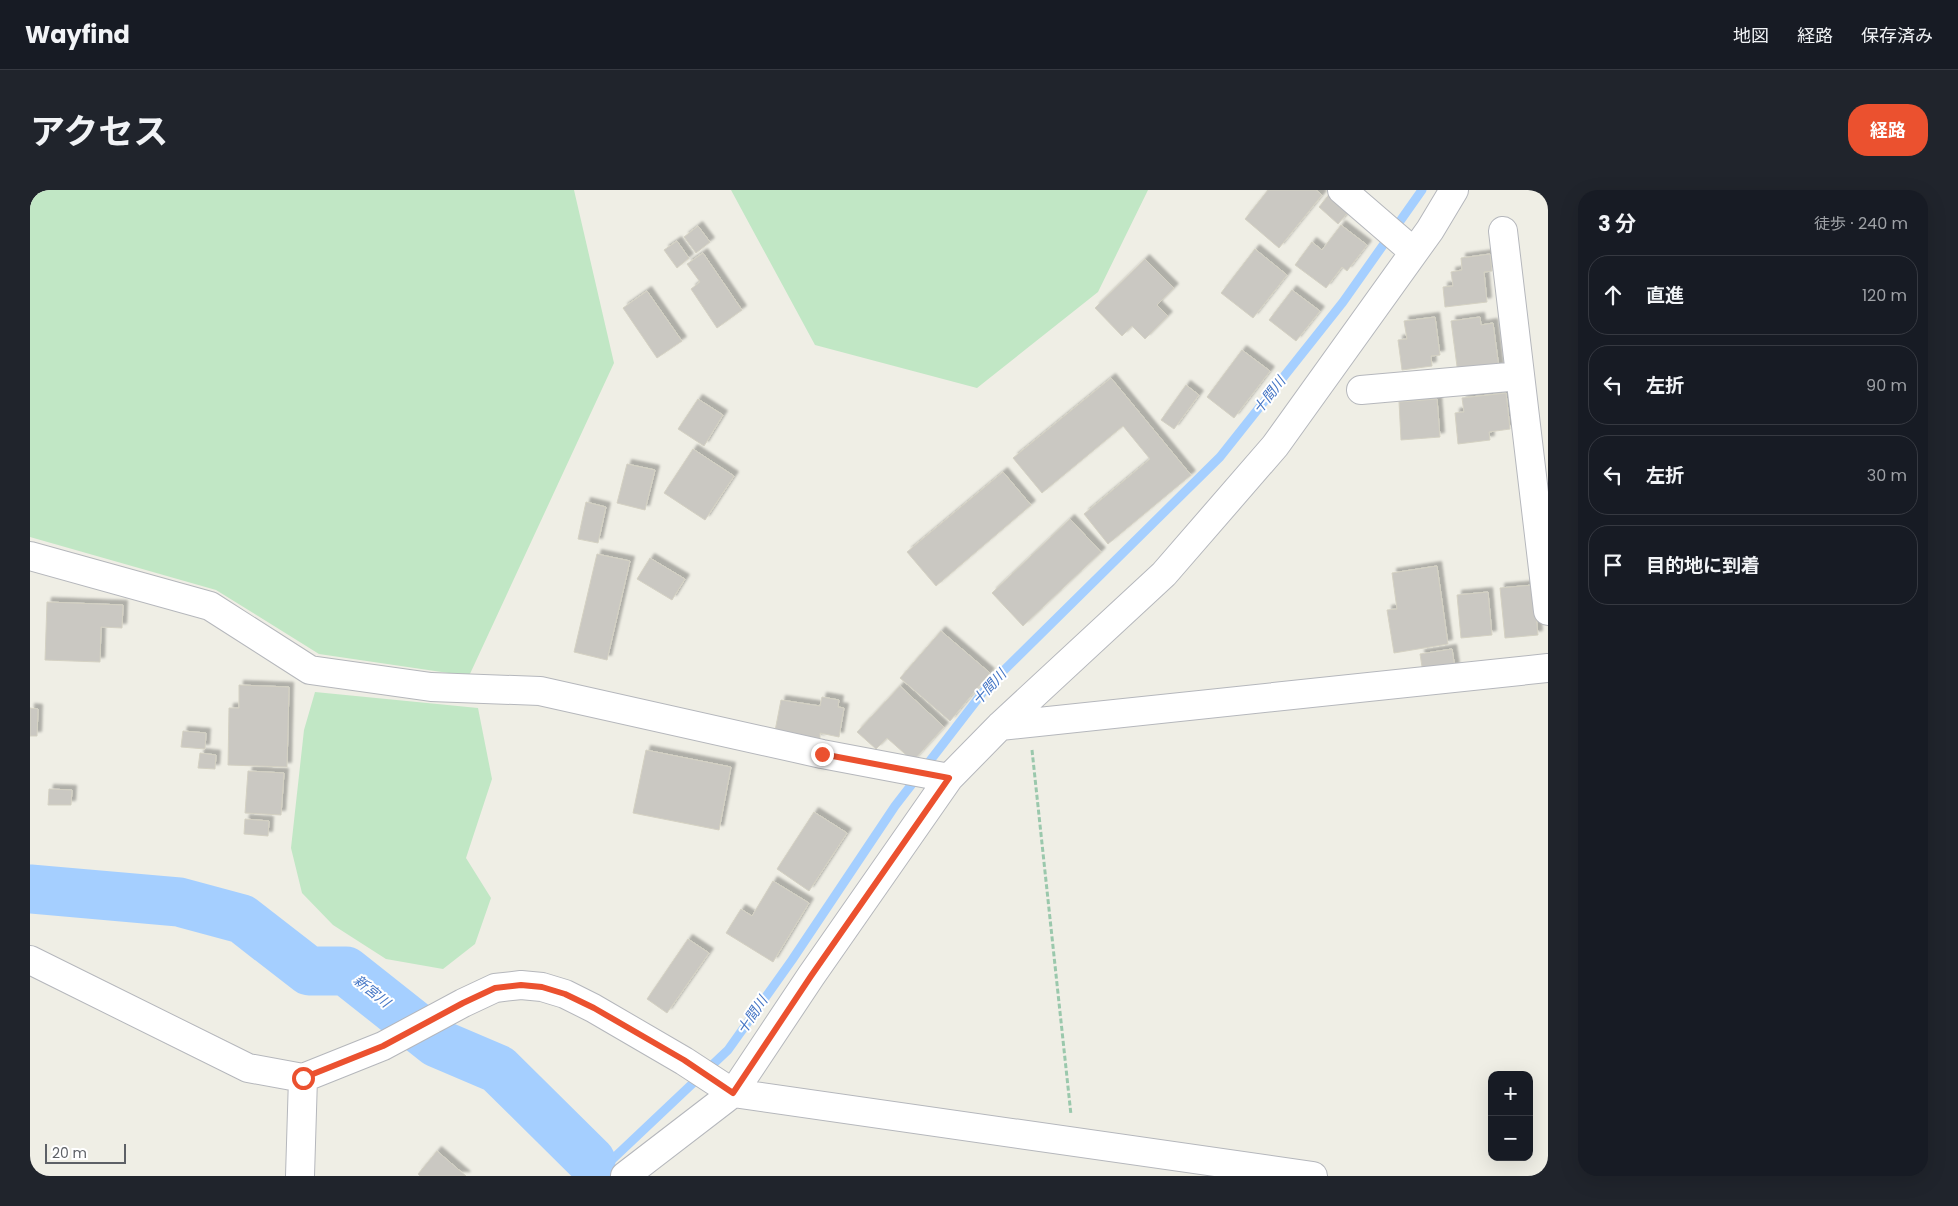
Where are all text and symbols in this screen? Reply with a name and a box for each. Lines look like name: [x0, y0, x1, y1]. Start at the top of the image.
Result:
text: Wayfind: [25, 18, 130, 51]
text: 地図: [1733, 23, 1769, 48]
text: 経路: [1797, 23, 1833, 48]
text: 保存済み: [1861, 23, 1933, 48]
button: 経路: [1848, 104, 1928, 156]
text: アクセス: [30, 107, 168, 156]
text: 3 分: [1598, 209, 1636, 238]
text: 徒歩 · 240 m: [1814, 212, 1908, 235]
icon: ahead: [1599, 281, 1627, 309]
text: 直進: [1646, 282, 1684, 309]
text: 120 m: [1862, 284, 1907, 307]
water label: 十間川: [1248, 371, 1291, 418]
icon: left: [1599, 371, 1627, 399]
text: 左折: [1646, 372, 1684, 399]
text: 90 m: [1866, 374, 1907, 397]
icon: left: [1599, 461, 1627, 489]
text: 左折: [1646, 462, 1684, 489]
text: 30 m: [1867, 464, 1907, 487]
icon: arrive: [1599, 551, 1627, 579]
text: 目的地に到着: [1646, 552, 1760, 579]
water label: 十間川: [968, 663, 1012, 709]
route end: [811, 743, 834, 766]
water label: 新宮川: [349, 970, 396, 1013]
water label: 十間川: [732, 990, 773, 1038]
route start: [292, 1067, 315, 1090]
map controls: [1488, 1071, 1533, 1161]
button: +: [1488, 1071, 1533, 1116]
button: −: [1488, 1116, 1533, 1161]
scale bar: [45, 1141, 126, 1164]
text: 20 m: [52, 1143, 87, 1163]

